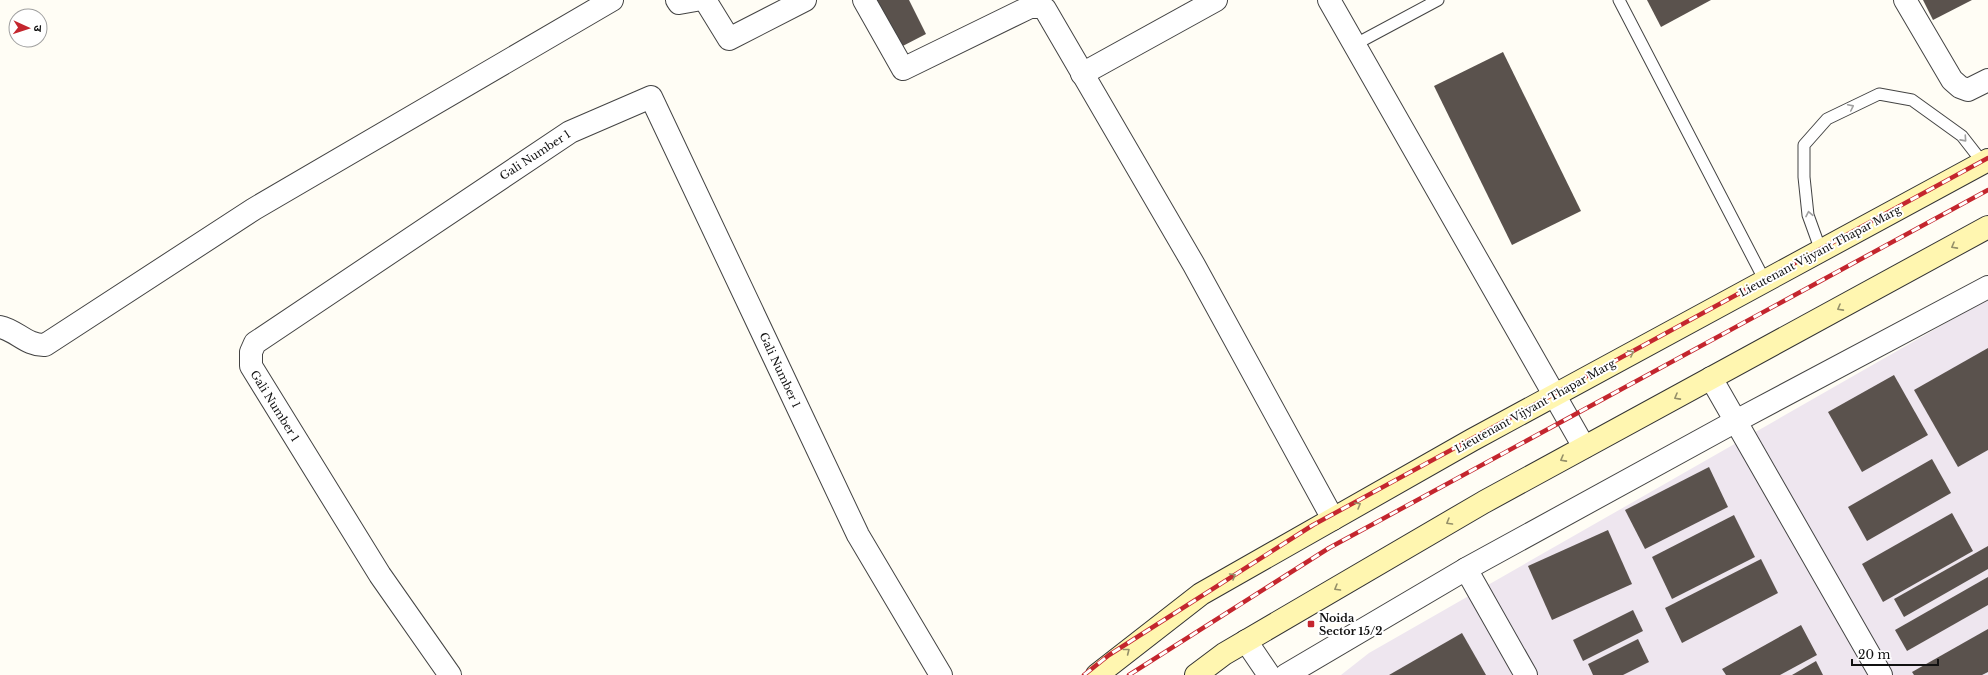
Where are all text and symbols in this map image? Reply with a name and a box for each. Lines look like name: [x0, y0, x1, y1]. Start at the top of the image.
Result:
north arrow: [8, 8, 48, 48]
text: उ: [31, 25, 45, 33]
one-way arrow: [1846, 104, 1854, 112]
street label: Gali Number 1: [497, 127, 573, 183]
one-way arrow: [1959, 134, 1967, 142]
street label: Lieutenant Vijyant Thapar Marg: [1737, 202, 1904, 300]
one-way arrow: [1805, 211, 1813, 217]
one-way arrow: [1951, 241, 1958, 248]
one-way arrow: [1836, 303, 1844, 311]
street label: Gali Number 1: [756, 330, 804, 410]
one-way arrow: [1627, 351, 1634, 358]
street label: Lieutenant Vijyant Thapar Marg: [1452, 356, 1618, 456]
street label: Gali Number 1: [247, 368, 303, 444]
one-way arrow: [1674, 392, 1681, 399]
one-way arrow: [1559, 454, 1567, 462]
one-way arrow: [1354, 502, 1361, 509]
one-way arrow: [1446, 518, 1453, 525]
one-way arrow: [1229, 573, 1236, 580]
one-way arrow: [1334, 583, 1341, 590]
place label: Noida Sector 15/2: [1319, 611, 1382, 638]
marker: Noida Sector 15/2: [1306, 619, 1316, 629]
scale bar: [1852, 641, 1938, 667]
text: 20 m: [1858, 647, 1890, 662]
one-way arrow: [1123, 649, 1130, 656]

